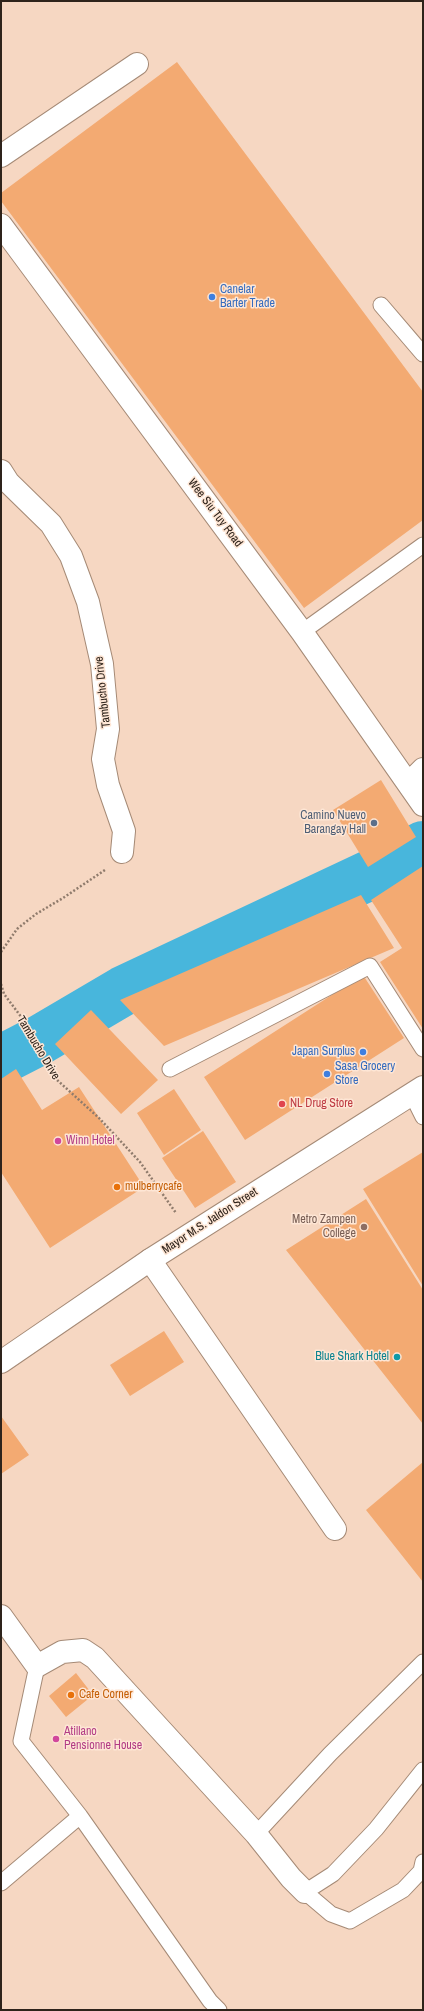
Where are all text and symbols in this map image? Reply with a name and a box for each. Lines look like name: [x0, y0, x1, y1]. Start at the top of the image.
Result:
place label: Canelar Barter Trade: [220, 283, 275, 311]
marker: Canelar Barter Trade: [207, 292, 217, 302]
street label: Wee Siu Tuy Road: [185, 476, 245, 550]
street label: Tambucho Drive: [92, 656, 114, 728]
place label: Camino Nuevo Barangay Hall: [300, 809, 366, 837]
marker: Camino Nuevo Barangay Hall: [369, 818, 379, 828]
street label: Tambucho Drive: [13, 1014, 63, 1082]
place label: Japan Surplus: [292, 1045, 355, 1059]
marker: Japan Surplus: [358, 1047, 368, 1057]
place label: Sasa Grocery Store: [335, 1060, 395, 1088]
marker: Sasa Grocery Store: [322, 1069, 332, 1079]
place label: NL Drug Store: [290, 1097, 353, 1111]
marker: NL Drug Store: [277, 1099, 287, 1109]
place label: Winn Hotel: [66, 1134, 115, 1148]
marker: Winn Hotel: [53, 1136, 63, 1146]
place label: mulberrycafe: [125, 1180, 182, 1194]
marker: mulberrycafe: [112, 1182, 122, 1192]
street label: Mayor M.S. Jaldon Street: [160, 1185, 260, 1257]
place label: Metro Zampen College: [292, 1213, 356, 1241]
marker: Metro Zampen College: [359, 1222, 369, 1232]
place label: Blue Shark Hotel: [315, 1350, 389, 1364]
marker: Blue Shark Hotel: [392, 1352, 402, 1362]
place label: Cafe Corner: [79, 1688, 133, 1702]
marker: Cafe Corner: [66, 1690, 76, 1700]
place label: Atillano Pensionne House: [64, 1725, 142, 1753]
marker: Atillano Pensionne House: [51, 1734, 61, 1744]

